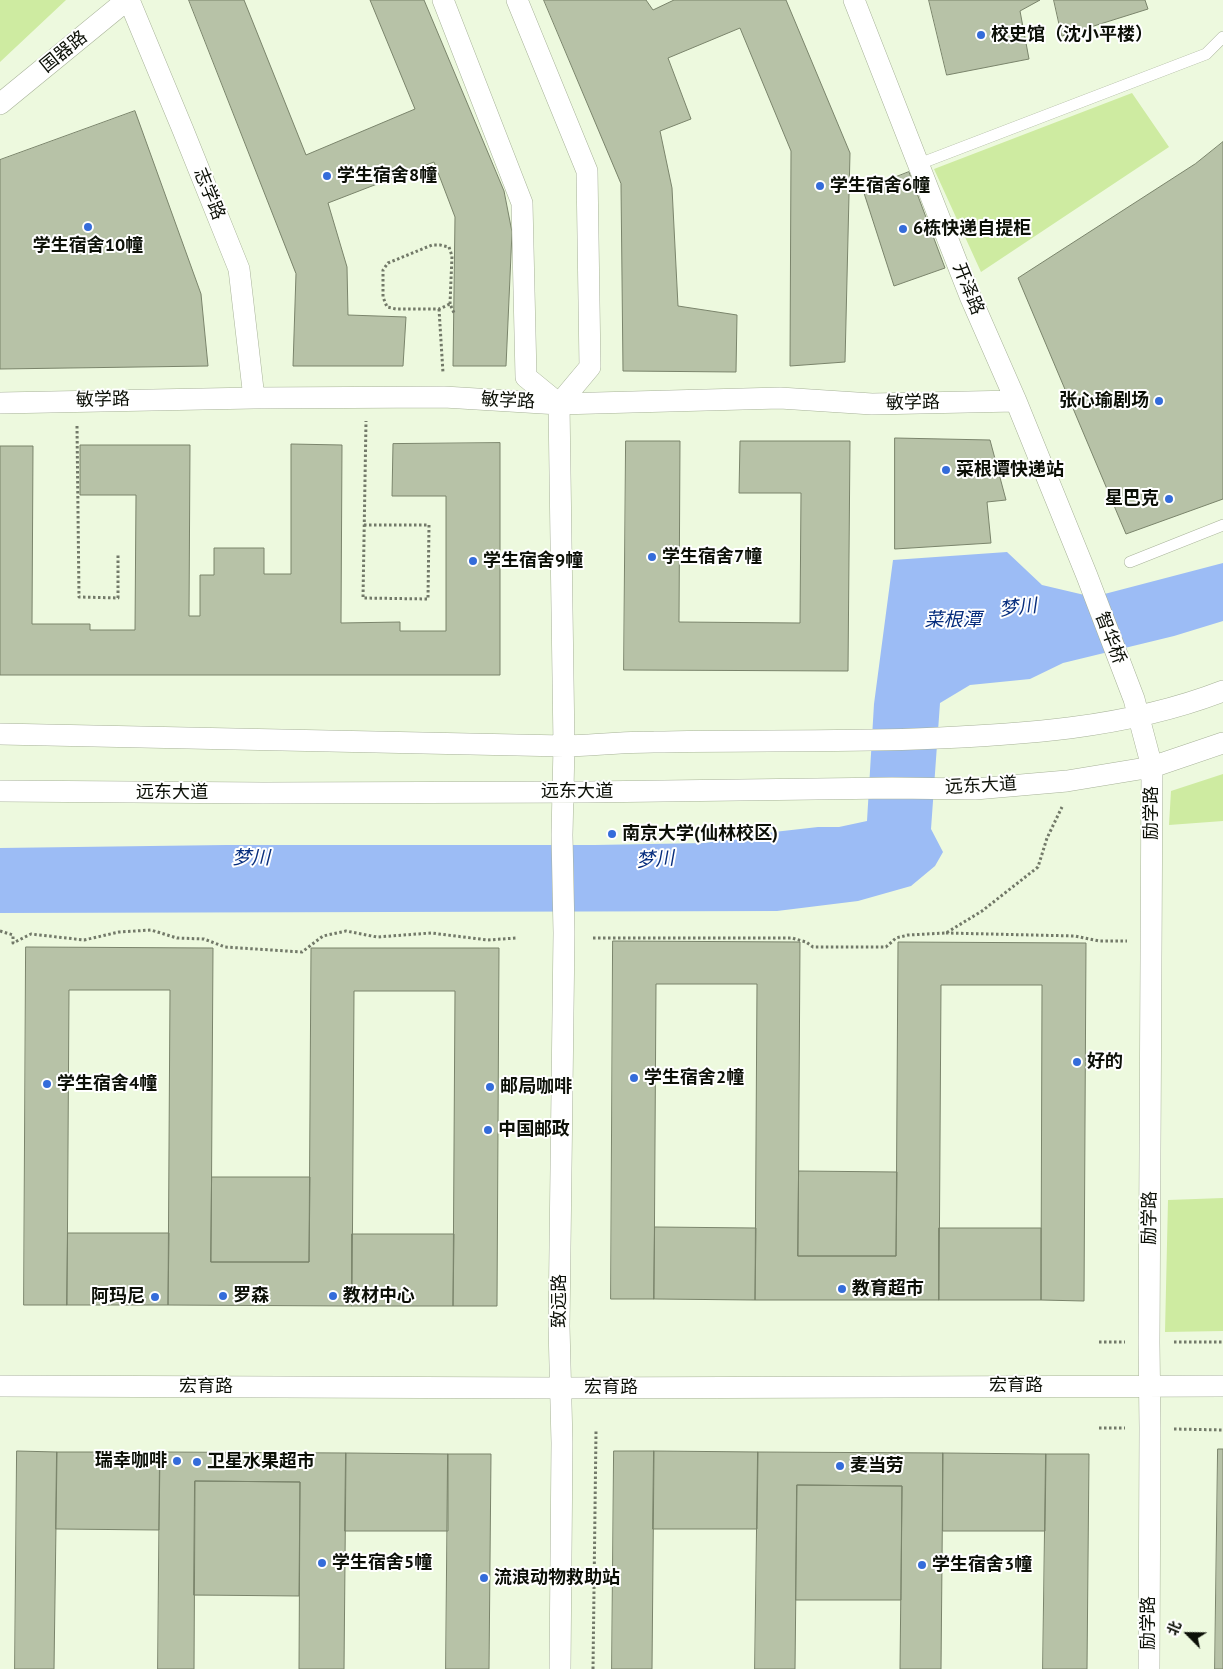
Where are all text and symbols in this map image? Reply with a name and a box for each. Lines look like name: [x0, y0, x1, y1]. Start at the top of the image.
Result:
place label: 校史馆（沈小平楼）: [991, 24, 1153, 46]
street label: 国器路: [36, 27, 92, 77]
marker: 校史馆（沈小平楼）: [975, 29, 987, 41]
street label: 志学路: [189, 165, 229, 223]
place label: 学生宿舍8幢: [337, 165, 437, 187]
marker: 学生宿舍8幢: [321, 170, 333, 182]
place label: 学生宿舍6幢: [830, 175, 930, 197]
marker: 学生宿舍6幢: [814, 180, 826, 192]
place label: 6栋快递自提柜: [913, 218, 1031, 240]
marker: 学生宿舍10幢: [82, 221, 94, 233]
marker: 6栋快递自提柜: [897, 223, 909, 235]
place label: 学生宿舍10幢: [33, 235, 143, 257]
street label: 开泽路: [948, 260, 988, 318]
street label: 敏学路: [76, 389, 130, 411]
street label: 敏学路: [480, 389, 536, 413]
place label: 张心瑜剧场: [1059, 390, 1149, 412]
street label: 敏学路: [886, 392, 940, 414]
marker: 张心瑜剧场: [1153, 395, 1165, 407]
place label: 菜根谭快递站: [956, 459, 1064, 481]
marker: 菜根谭快递站: [940, 464, 952, 476]
place label: 星巴克: [1105, 488, 1159, 510]
marker: 星巴克: [1163, 493, 1175, 505]
place label: 学生宿舍7幢: [662, 546, 762, 568]
place label: 学生宿舍9幢: [483, 550, 583, 572]
marker: 学生宿舍7幢: [646, 551, 658, 563]
marker: 学生宿舍9幢: [467, 555, 479, 567]
water label: 梦川: [998, 595, 1038, 621]
street label: 智华桥: [1090, 609, 1130, 667]
water label: 菜根潭: [925, 610, 981, 632]
street label: 远东大道: [944, 773, 1018, 799]
street label: 远东大道: [541, 781, 613, 803]
street label: 远东大道: [136, 782, 208, 804]
street label: 励学路: [1141, 786, 1163, 840]
place label: 南京大学(仙林校区): [622, 823, 778, 845]
marker: 南京大学(仙林校区): [606, 828, 618, 840]
water label: 梦川: [635, 847, 675, 873]
water label: 梦川: [232, 848, 270, 870]
place label: 好的: [1087, 1051, 1123, 1073]
marker: 好的: [1071, 1056, 1083, 1068]
place label: 学生宿舍2幢: [644, 1067, 744, 1089]
marker: 学生宿舍2幢: [628, 1072, 640, 1084]
place label: 学生宿舍4幢: [57, 1073, 157, 1095]
place label: 邮局咖啡: [500, 1076, 572, 1098]
marker: 学生宿舍4幢: [41, 1078, 53, 1090]
marker: 邮局咖啡: [484, 1081, 496, 1093]
place label: 中国邮政: [498, 1119, 570, 1141]
marker: 中国邮政: [482, 1124, 494, 1136]
street label: 励学路: [1139, 1191, 1161, 1245]
street label: 致远路: [549, 1274, 571, 1328]
place label: 教育超市: [852, 1278, 924, 1300]
marker: 教育超市: [836, 1283, 848, 1295]
place label: 罗森: [233, 1285, 269, 1307]
place label: 教材中心: [343, 1285, 415, 1307]
place label: 阿玛尼: [91, 1286, 145, 1308]
marker: 罗森: [217, 1290, 229, 1302]
marker: 教材中心: [327, 1290, 339, 1302]
marker: 阿玛尼: [149, 1291, 161, 1303]
street label: 宏育路: [989, 1375, 1043, 1397]
street label: 宏育路: [179, 1376, 233, 1398]
street label: 宏育路: [584, 1377, 638, 1399]
place label: 瑞幸咖啡: [95, 1450, 167, 1472]
place label: 卫星水果超市: [207, 1451, 315, 1473]
marker: 瑞幸咖啡: [171, 1455, 183, 1467]
place label: 麦当劳: [850, 1455, 904, 1477]
marker: 卫星水果超市: [191, 1456, 203, 1468]
marker: 麦当劳: [834, 1460, 846, 1472]
place label: 学生宿舍5幢: [332, 1552, 432, 1574]
place label: 学生宿舍3幢: [932, 1554, 1032, 1576]
marker: 学生宿舍5幢: [316, 1557, 328, 1569]
marker: 学生宿舍3幢: [916, 1559, 928, 1571]
place label: 流浪动物救助站: [494, 1567, 620, 1589]
marker: 流浪动物救助站: [478, 1572, 490, 1584]
street label: 励学路: [1138, 1596, 1160, 1650]
north arrow: [1163, 1609, 1213, 1659]
text: 北: [1163, 1618, 1185, 1638]

